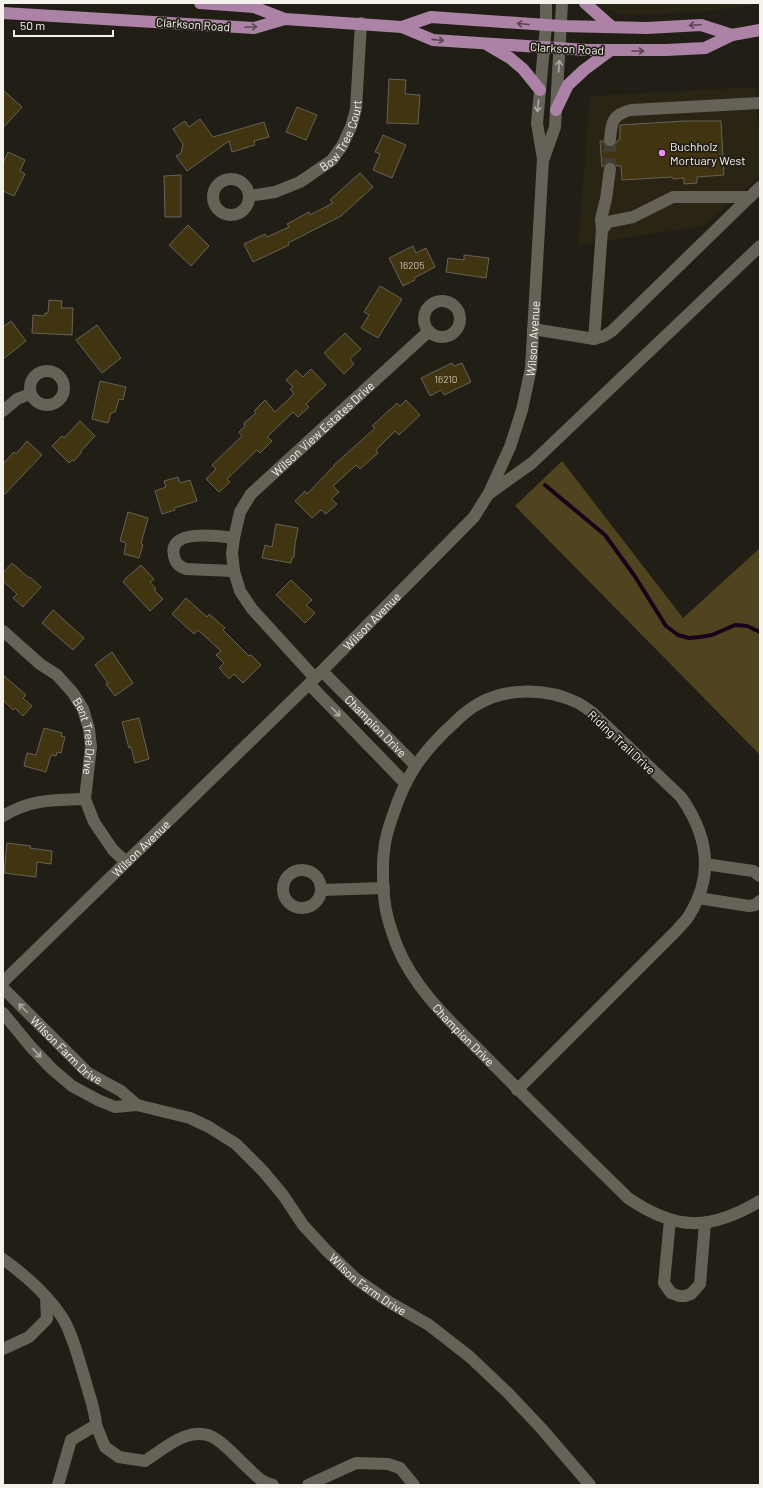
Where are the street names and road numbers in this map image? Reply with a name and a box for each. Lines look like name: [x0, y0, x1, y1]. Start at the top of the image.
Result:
street label: Clarkson Road: [155, 14, 231, 34]
street label: Clarkson Road: [530, 39, 604, 57]
street label: Bow Tree Court: [317, 100, 364, 174]
street label: Wilson Avenue: [522, 300, 542, 378]
street label: Wilson View Estates Drive: [268, 378, 377, 479]
street label: Wilson Avenue: [340, 589, 403, 653]
street label: Champion Drive: [342, 692, 410, 760]
street label: Bent Tree Drive: [70, 695, 98, 776]
street label: Riding Trail Drive: [585, 707, 659, 777]
street label: Wilson Avenue: [109, 817, 173, 879]
street label: Champion Drive: [430, 1000, 497, 1069]
street label: Wilson Farm Drive: [28, 1013, 105, 1087]
street label: Wilson Farm Drive: [327, 1250, 409, 1318]

